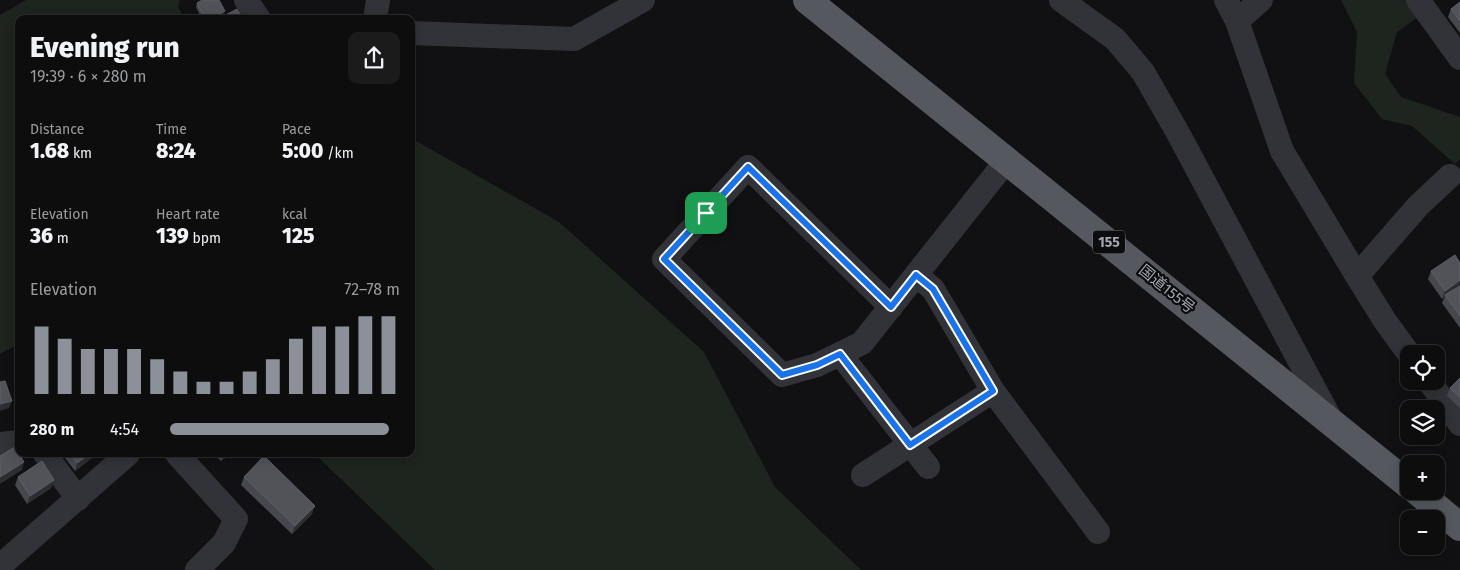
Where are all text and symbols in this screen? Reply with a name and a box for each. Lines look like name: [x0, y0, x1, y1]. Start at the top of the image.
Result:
text: Evening run: [30, 31, 180, 64]
button: share: [348, 32, 400, 84]
text: 19:39 · 6 × 280 m: [30, 67, 146, 86]
text: Distance: [30, 121, 84, 138]
text: Time: [156, 121, 187, 138]
text: Pace: [282, 121, 311, 138]
text: 1.68: [30, 138, 69, 164]
text: 8:24: [156, 138, 196, 164]
text: 5:00: [282, 138, 323, 164]
text: km: [69, 145, 92, 162]
text: /km: [323, 145, 354, 162]
pin: [685, 192, 727, 234]
icon: arrive: [692, 199, 720, 227]
text: Elevation: [30, 206, 89, 223]
text: Heart rate: [156, 206, 220, 223]
text: kcal: [282, 206, 307, 223]
text: 36: [30, 223, 53, 249]
text: 139: [156, 223, 189, 249]
text: 125: [282, 223, 314, 249]
text: m: [53, 230, 69, 247]
text: bpm: [189, 230, 221, 247]
road number: 155: [1093, 230, 1125, 253]
street label: 国道155号: [1136, 261, 1198, 317]
text: Elevation: [30, 280, 97, 299]
text: 72–78 m: [344, 280, 400, 299]
map controls: [1400, 345, 1445, 555]
button: locate: [1400, 345, 1445, 390]
button: layers: [1400, 400, 1445, 445]
text: 280 m: [30, 420, 74, 439]
text: 4:54: [110, 420, 139, 439]
button: +: [1400, 455, 1445, 500]
button: −: [1400, 510, 1445, 555]

